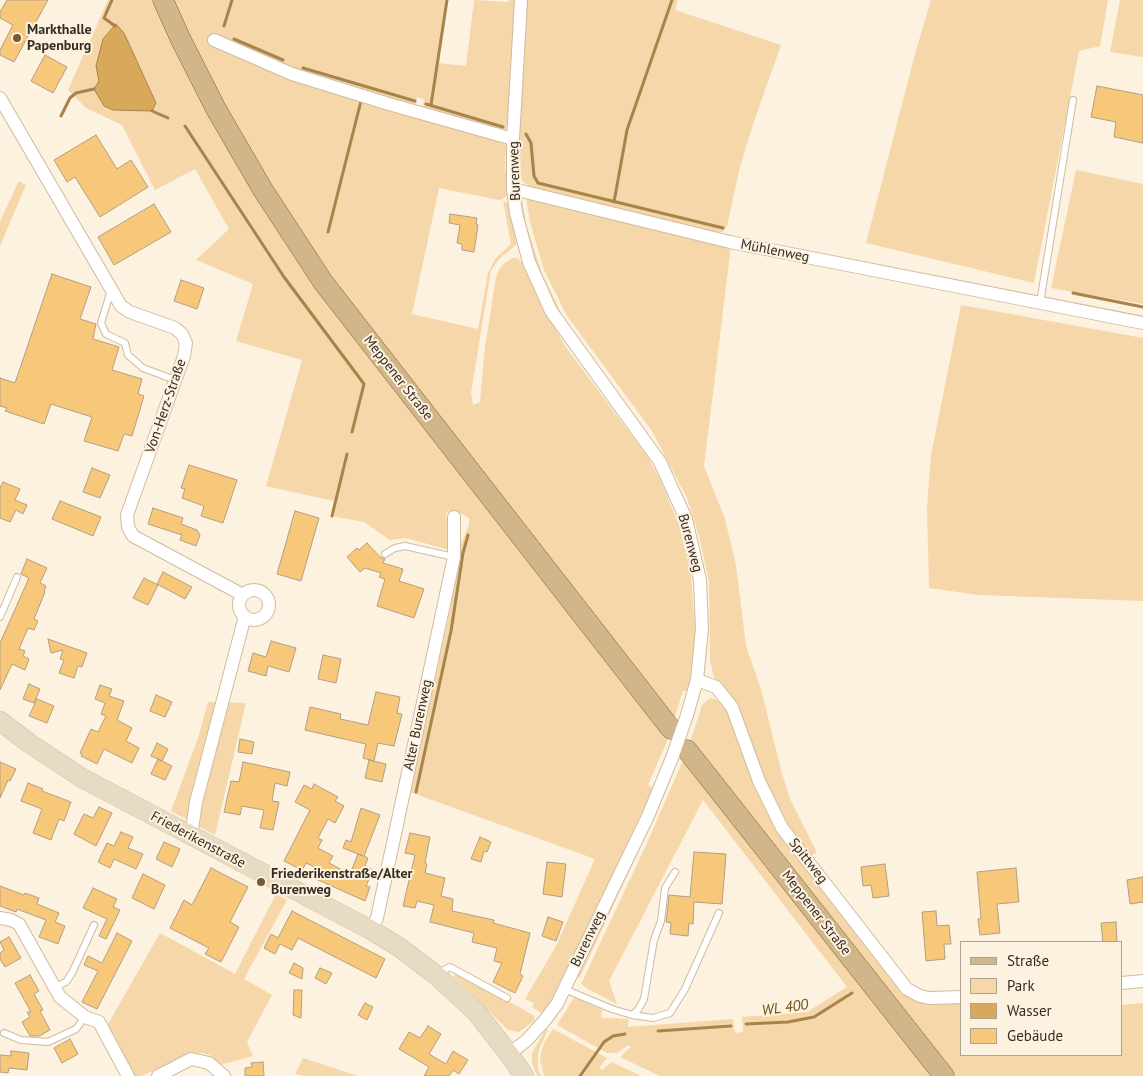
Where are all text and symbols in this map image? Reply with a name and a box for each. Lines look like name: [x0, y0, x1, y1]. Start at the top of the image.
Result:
place label: Markthalle Papenburg: [27, 22, 92, 54]
marker: Markthalle Papenburg: [11, 32, 23, 44]
street label: Burenweg: [506, 141, 524, 201]
street label: Mühlenweg: [739, 236, 811, 266]
street label: Meppener Straße: [360, 332, 436, 424]
street label: Von-Herz-Straße: [142, 357, 190, 455]
street label: Burenweg: [674, 512, 706, 574]
street label: Alter Burenweg: [400, 678, 436, 772]
street label: Friederikenstraße: [148, 808, 248, 872]
street label: Spittweg: [785, 835, 831, 887]
place label: Friederikenstraße/Alter Burenweg: [271, 866, 412, 899]
street label: Meppener Straße: [778, 867, 854, 959]
marker: Friederikenstraße/Alter Burenweg: [255, 876, 267, 888]
street label: Burenweg: [567, 908, 609, 970]
legend: [960, 941, 1123, 1056]
text: Straße: [1007, 951, 1049, 970]
text: Park: [1007, 976, 1035, 995]
water label: WL 400: [761, 996, 809, 1020]
text: Wasser: [1007, 1001, 1052, 1020]
text: Gebäude: [1007, 1026, 1063, 1045]

